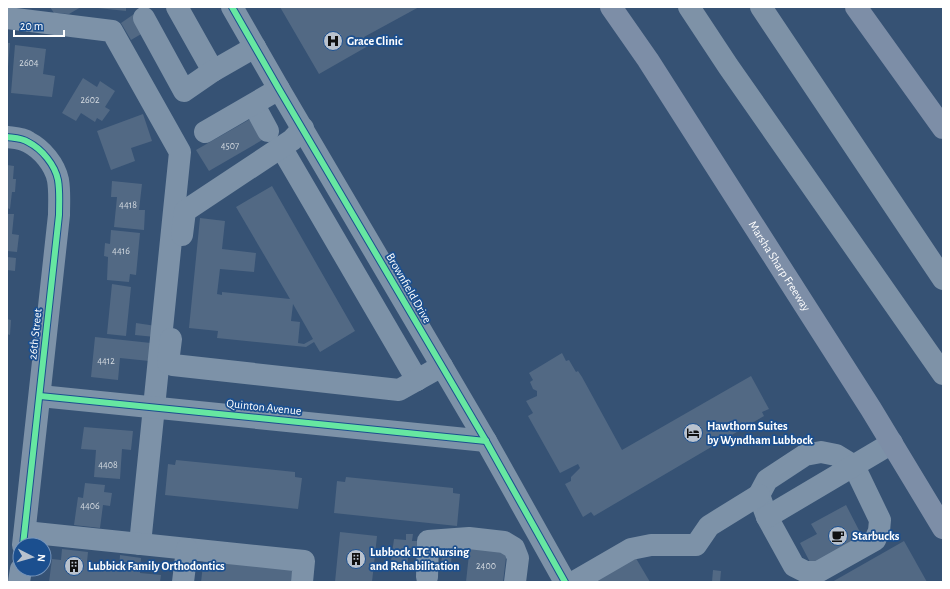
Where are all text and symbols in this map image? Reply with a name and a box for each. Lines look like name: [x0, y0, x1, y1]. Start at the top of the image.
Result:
scale bar: [14, 12, 64, 38]
text: 20 m: [20, 20, 43, 32]
hospital icon: Grace Clinic: [322, 30, 344, 52]
place label: Grace Clinic: [347, 35, 403, 47]
house number: 2604: [19, 58, 39, 68]
house number: 2602: [80, 95, 100, 105]
house number: 4507: [221, 141, 239, 151]
house number: 4418: [119, 200, 137, 210]
street label: Marsha Sharp Freeway: [746, 219, 813, 314]
house number: 4416: [112, 246, 130, 256]
street label: Brownfield Drive: [384, 251, 434, 325]
street label: 26th Street: [26, 308, 44, 360]
house number: 4412: [97, 356, 115, 366]
street label: Quinton Avenue: [226, 397, 302, 418]
place label: Hawthorn Suites by Wyndham Lubbock: [707, 420, 813, 447]
hotel icon: Hawthorn Suites by Wyndham Lubbock: [682, 422, 704, 444]
house number: 4408: [98, 460, 118, 470]
house number: 4406: [80, 501, 100, 511]
cafe icon: Starbucks: [827, 525, 849, 547]
place label: Starbucks: [852, 530, 900, 542]
north arrow: [12, 537, 52, 577]
place label: Lubbock LTC Nursing and Rehabilitation: [370, 546, 470, 572]
building icon: Lubbock LTC Nursing and Rehabilitation: [345, 548, 367, 570]
text: N: [36, 554, 47, 562]
building icon: Lubbick Family Orthodontics: [63, 555, 85, 577]
place label: Lubbick Family Orthodontics: [88, 560, 225, 573]
house number: 2400: [476, 561, 496, 571]

